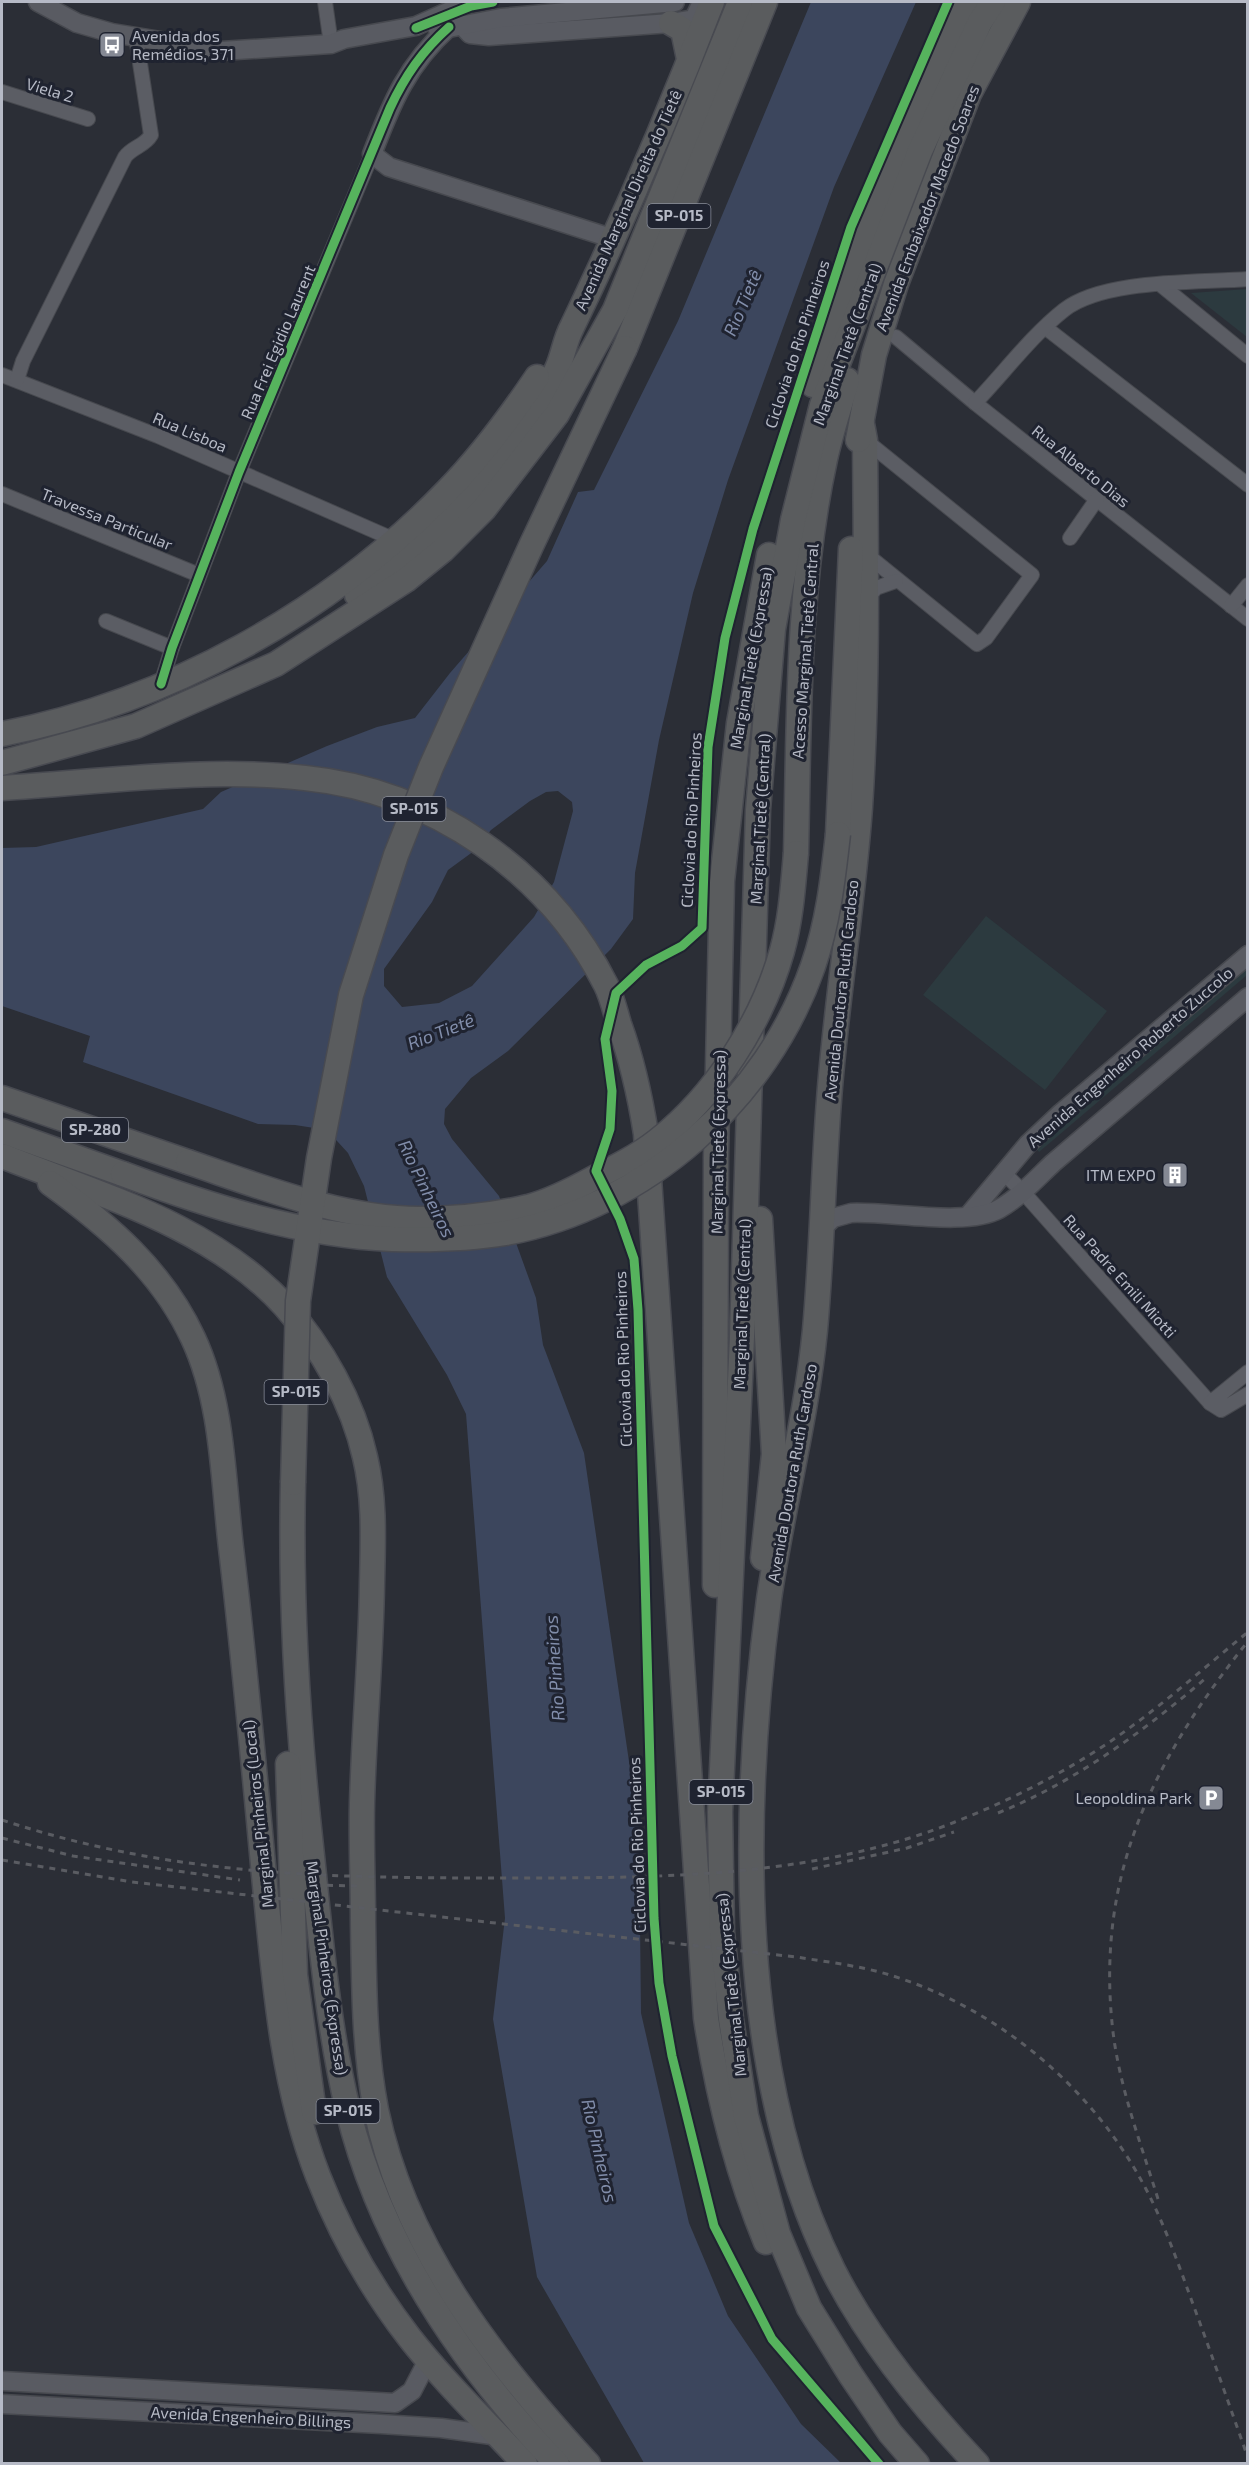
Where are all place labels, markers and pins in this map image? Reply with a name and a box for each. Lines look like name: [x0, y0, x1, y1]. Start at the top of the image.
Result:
place label: Avenida dos Remédios, 371: [132, 26, 234, 63]
bus stop icon: Avenida dos Remédios, 371: [97, 30, 127, 60]
building icon: ITM EXPO: [1160, 1160, 1190, 1190]
place label: ITM EXPO: [1086, 1165, 1156, 1184]
parking icon: Leopoldina Park: [1196, 1783, 1226, 1813]
place label: Leopoldina Park: [1076, 1788, 1192, 1807]

